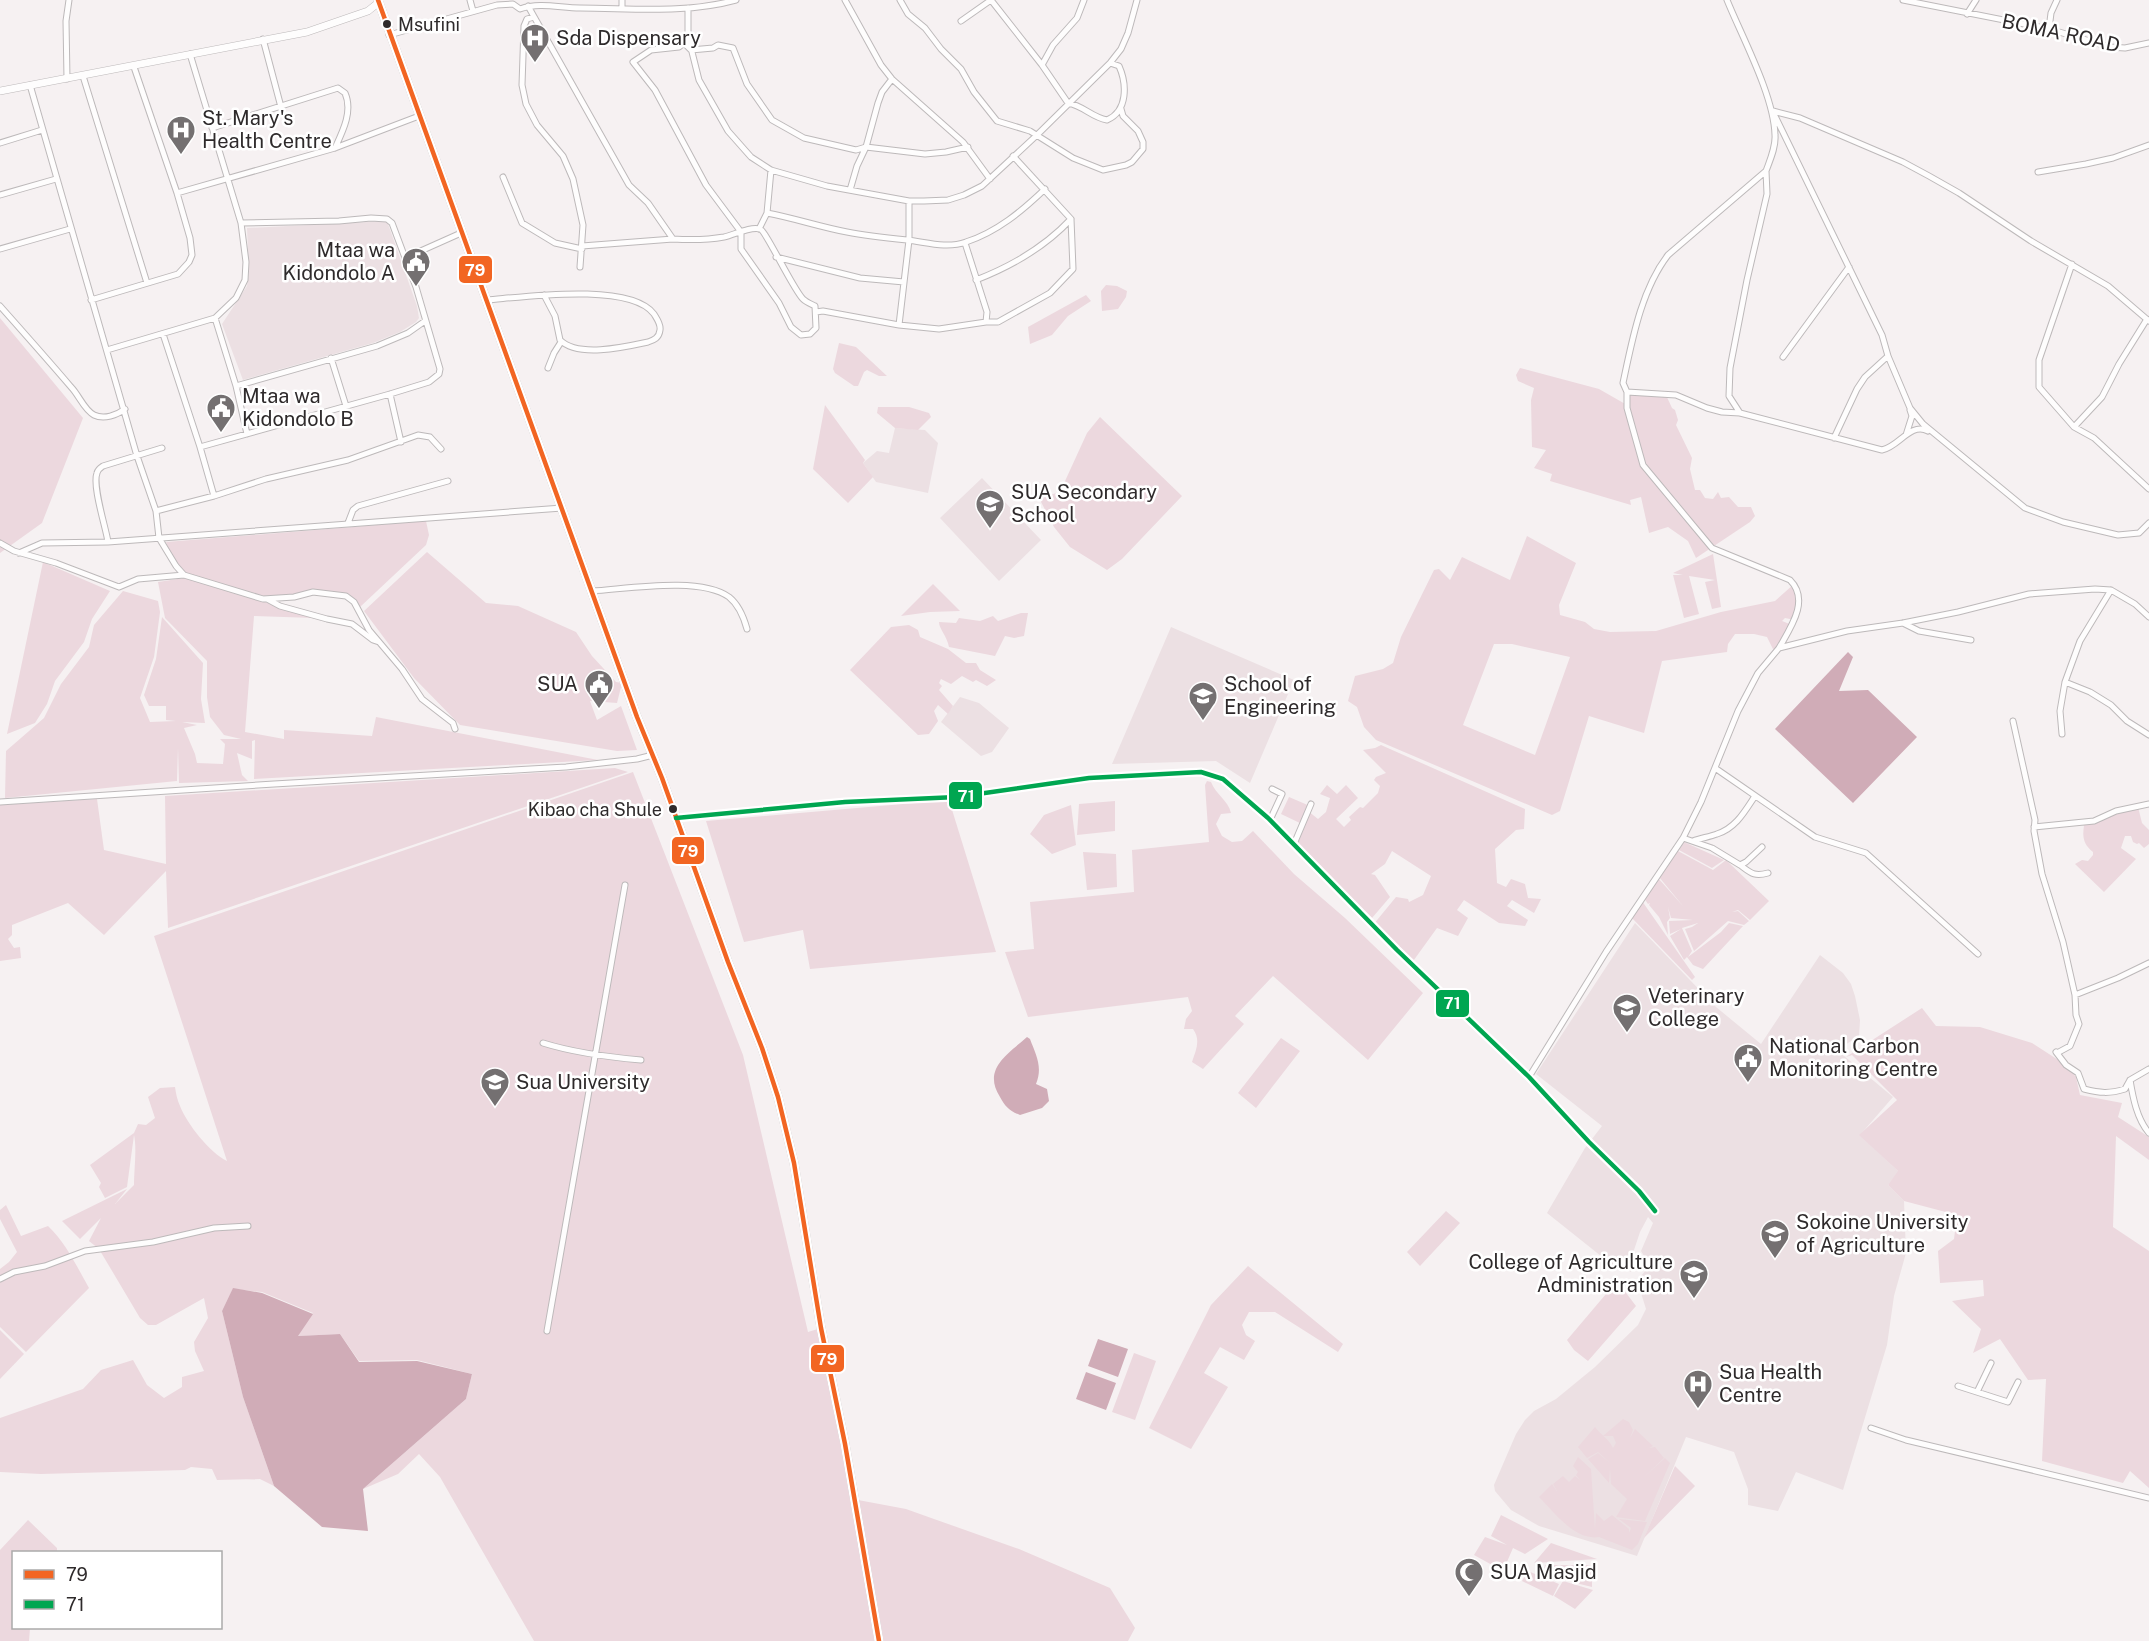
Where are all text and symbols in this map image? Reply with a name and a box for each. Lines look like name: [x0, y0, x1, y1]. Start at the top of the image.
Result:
street label: BOMA ROAD: [2000, 9, 2122, 57]
place label: Msufini: [398, 14, 460, 35]
marker: Msufini: [381, 18, 393, 30]
hospital icon: Sda Dispensary: [519, 22, 551, 64]
place label: Sda Dispensary: [556, 26, 701, 50]
place label: St. Mary's Health Centre: [202, 106, 332, 153]
hospital icon: St. Mary's Health Centre: [165, 114, 197, 156]
place label: Mtaa wa Kidondolo A: [283, 238, 395, 285]
public building icon: Mtaa wa Kidondolo A: [400, 246, 432, 288]
line badge: 79: [458, 255, 493, 284]
text: 79: [465, 261, 485, 280]
place label: Mtaa wa Kidondolo B: [242, 384, 354, 431]
public building icon: Mtaa wa Kidondolo B: [205, 392, 237, 434]
place label: SUA Secondary School: [1011, 480, 1157, 527]
school or university icon: SUA Secondary School: [974, 488, 1006, 530]
public building icon: SUA: [583, 668, 615, 710]
place label: SUA: [537, 672, 578, 696]
place label: School of Engineering: [1224, 672, 1336, 719]
school or university icon: School of Engineering: [1187, 680, 1219, 722]
line badge: 71: [948, 781, 983, 810]
text: 71: [957, 787, 975, 806]
place label: Kibao cha Shule: [528, 799, 662, 820]
marker: Kibao cha Shule: [667, 803, 679, 815]
line badge: 79: [671, 836, 705, 865]
text: 79: [678, 842, 698, 861]
place label: Veterinary College: [1648, 984, 1745, 1031]
line badge: 71: [1435, 989, 1470, 1018]
school or university icon: Veterinary College: [1611, 992, 1643, 1034]
text: 71: [1443, 994, 1461, 1013]
place label: National Carbon Monitoring Centre: [1769, 1034, 1938, 1081]
public building icon: National Carbon Monitoring Centre: [1732, 1042, 1764, 1084]
school or university icon: Sua University: [479, 1066, 511, 1108]
place label: Sua University: [516, 1070, 650, 1094]
place label: Sokoine University of Agriculture: [1796, 1210, 1969, 1257]
school or university icon: Sokoine University of Agriculture: [1759, 1218, 1791, 1260]
place label: College of Agriculture Administration: [1468, 1250, 1673, 1297]
school or university icon: College of Agriculture Administration: [1678, 1258, 1710, 1300]
line badge: 79: [810, 1344, 845, 1373]
text: 79: [817, 1350, 837, 1369]
place label: Sua Health Centre: [1719, 1360, 1822, 1407]
hospital icon: Sua Health Centre: [1682, 1368, 1714, 1410]
legend: [12, 1551, 222, 1629]
mosque icon: SUA Masjid: [1453, 1556, 1485, 1598]
place label: SUA Masjid: [1490, 1560, 1597, 1584]
text: 79: [66, 1564, 88, 1585]
text: 71: [66, 1594, 85, 1615]

